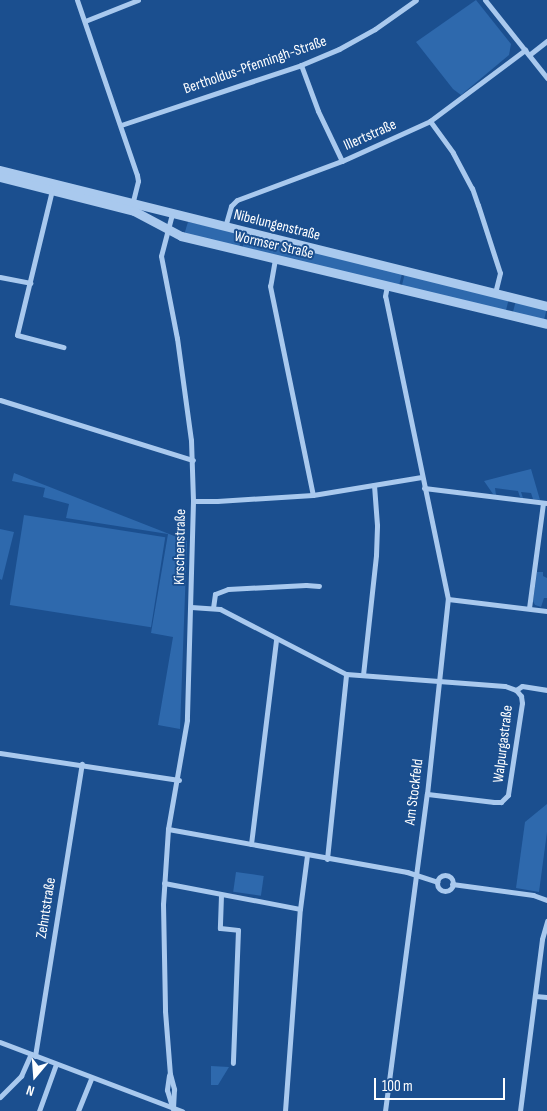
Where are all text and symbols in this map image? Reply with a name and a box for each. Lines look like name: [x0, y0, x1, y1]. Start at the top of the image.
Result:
street label: Bertholdus-Pfenningh-Straße: [181, 32, 329, 98]
street label: Illertstraße: [341, 115, 399, 155]
street label: Nibelungenstraße: [232, 206, 322, 244]
street label: Wormser Straße: [233, 227, 315, 263]
street label: Kirschenstraße: [170, 509, 190, 585]
street label: Walpurgastraße: [489, 704, 517, 784]
street label: Am Stockfeld: [401, 758, 427, 826]
street label: Zehntstraße: [32, 876, 60, 940]
north arrow: [10, 1051, 60, 1101]
scale bar: [377, 1068, 508, 1100]
text: 100 m: [382, 1077, 413, 1096]
text: N: [24, 1082, 36, 1100]

